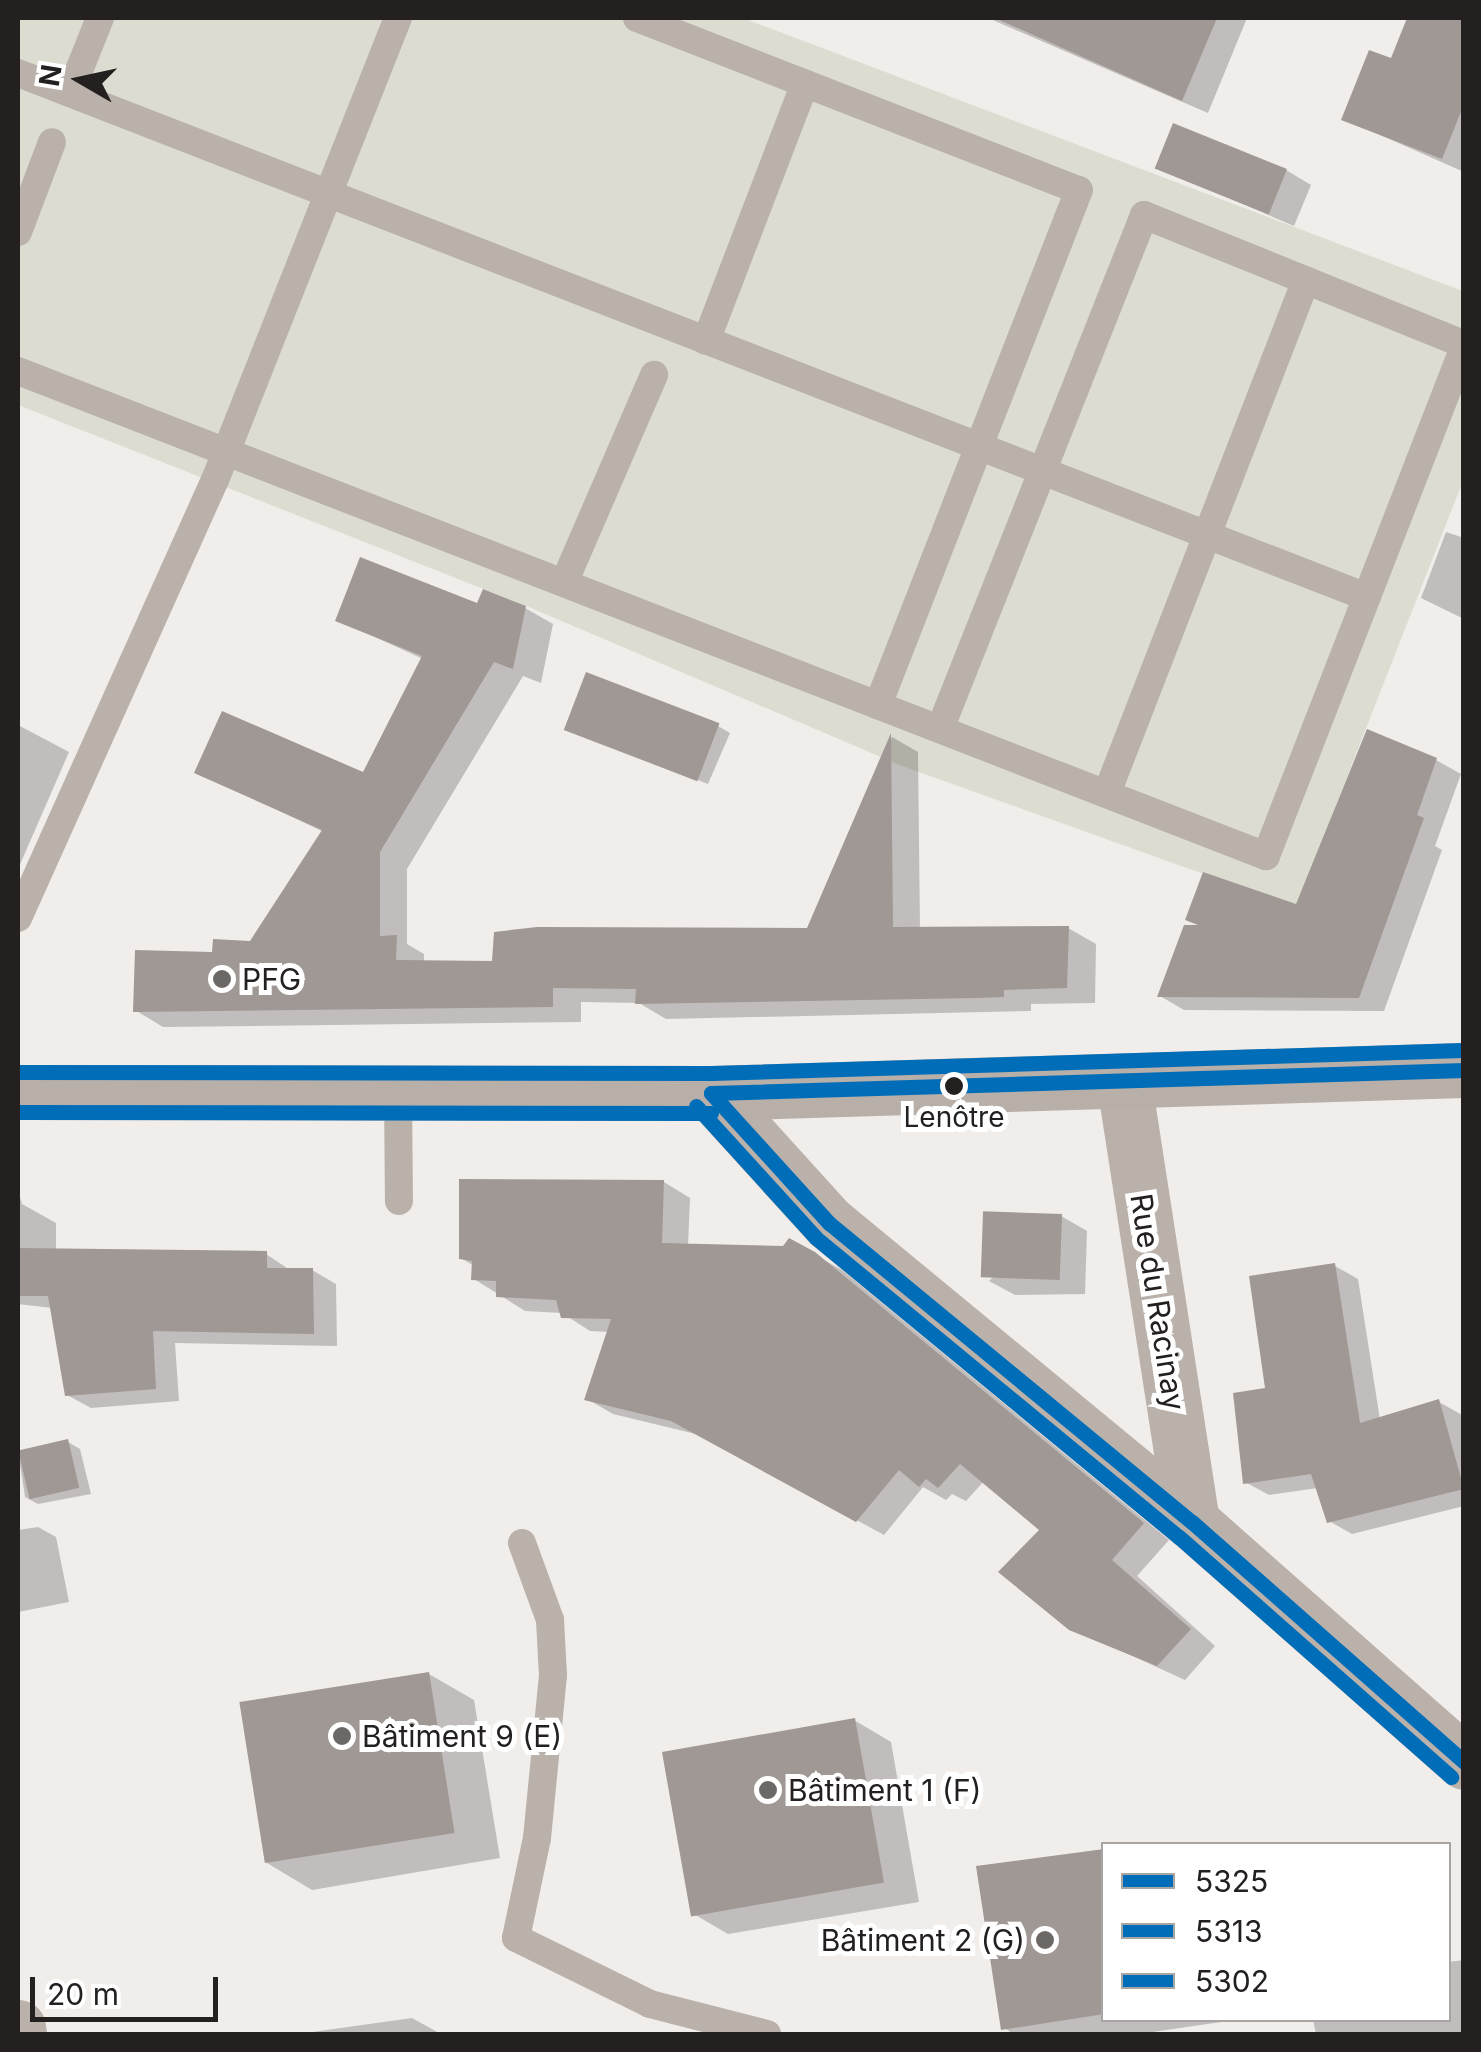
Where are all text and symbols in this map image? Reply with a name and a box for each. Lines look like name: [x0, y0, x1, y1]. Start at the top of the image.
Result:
north arrow: [30, 30, 130, 130]
text: N: [32, 62, 69, 89]
place label: PFG: [242, 961, 301, 997]
marker: PFG: [211, 968, 233, 990]
marker: Lenôtre: [944, 1076, 964, 1096]
place label: Lenôtre: [903, 1100, 1005, 1134]
street label: Rue du Racinay: [1123, 1191, 1193, 1413]
place label: Bâtiment 9 (E): [362, 1718, 562, 1754]
marker: Bâtiment 9 (E): [331, 1725, 353, 1747]
place label: Bâtiment 1 (F): [788, 1772, 982, 1808]
marker: Bâtiment 1 (F): [757, 1779, 779, 1801]
legend: [1101, 1842, 1451, 2022]
text: 5325: [1195, 1863, 1268, 1899]
text: 5313: [1195, 1913, 1263, 1949]
place label: Bâtiment 2 (G): [821, 1922, 1025, 1958]
marker: Bâtiment 2 (G): [1034, 1929, 1056, 1951]
scale bar: [35, 1957, 222, 2019]
text: 5302: [1195, 1963, 1269, 1999]
text: 20 m: [47, 1976, 119, 2012]

